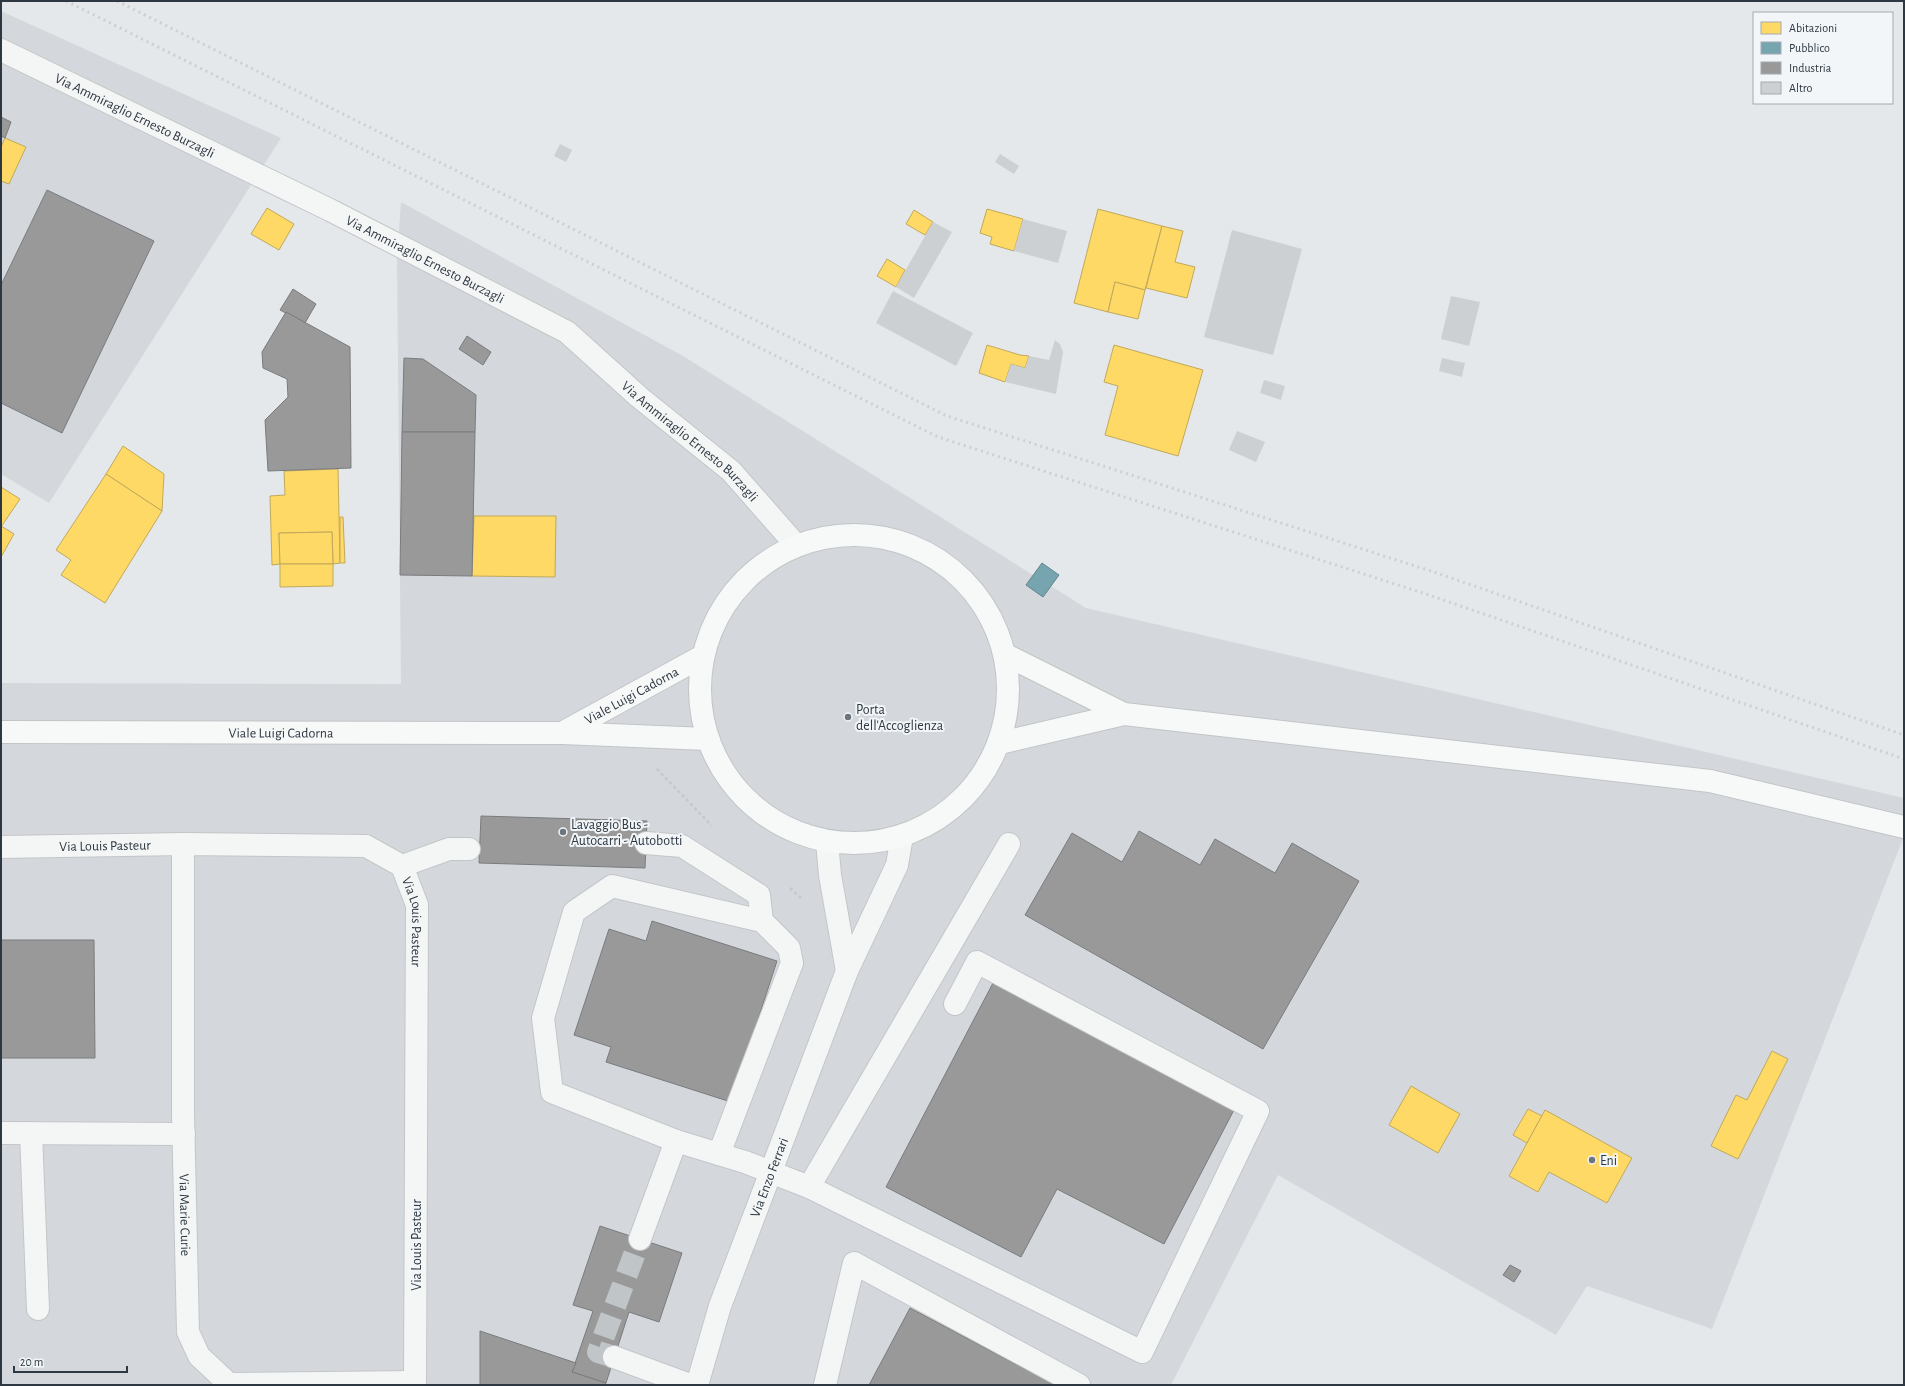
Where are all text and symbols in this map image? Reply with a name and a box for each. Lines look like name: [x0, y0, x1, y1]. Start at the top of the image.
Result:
legend: [1753, 12, 1893, 104]
text: Abitazioni: [1789, 22, 1837, 34]
text: Pubblico: [1789, 42, 1830, 54]
text: Industria: [1789, 62, 1832, 74]
street label: Via Ammiraglio Ernesto Burzagli: [52, 71, 217, 161]
text: Altro: [1789, 82, 1813, 94]
street label: Via Ammiraglio Ernesto Burzagli: [343, 213, 506, 306]
street label: Via Ammiraglio Ernesto Burzagli: [619, 379, 760, 504]
street label: Viale Luigi Cadorna: [582, 664, 682, 727]
place label: Porta dell'Accoglienza: [856, 703, 944, 733]
marker: Porta dell'Accoglienza: [843, 712, 853, 722]
street label: Viale Luigi Cadorna: [229, 726, 334, 741]
place label: Lavaggio Bus - Autocarri - Autobotti: [571, 818, 683, 848]
marker: Lavaggio Bus - Autocarri - Autobotti: [558, 827, 568, 837]
street label: Via Louis Pasteur: [59, 839, 151, 854]
street label: Via Louis Pasteur: [399, 875, 424, 967]
street label: Via Enzo Ferrari: [748, 1136, 791, 1219]
place label: Eni: [1600, 1154, 1617, 1168]
marker: Eni: [1587, 1155, 1597, 1165]
street label: Via Marie Curie: [176, 1174, 192, 1256]
street label: Via Louis Pasteur: [410, 1199, 424, 1291]
scale bar: [14, 1348, 127, 1374]
text: 20 m: [20, 1356, 43, 1368]

